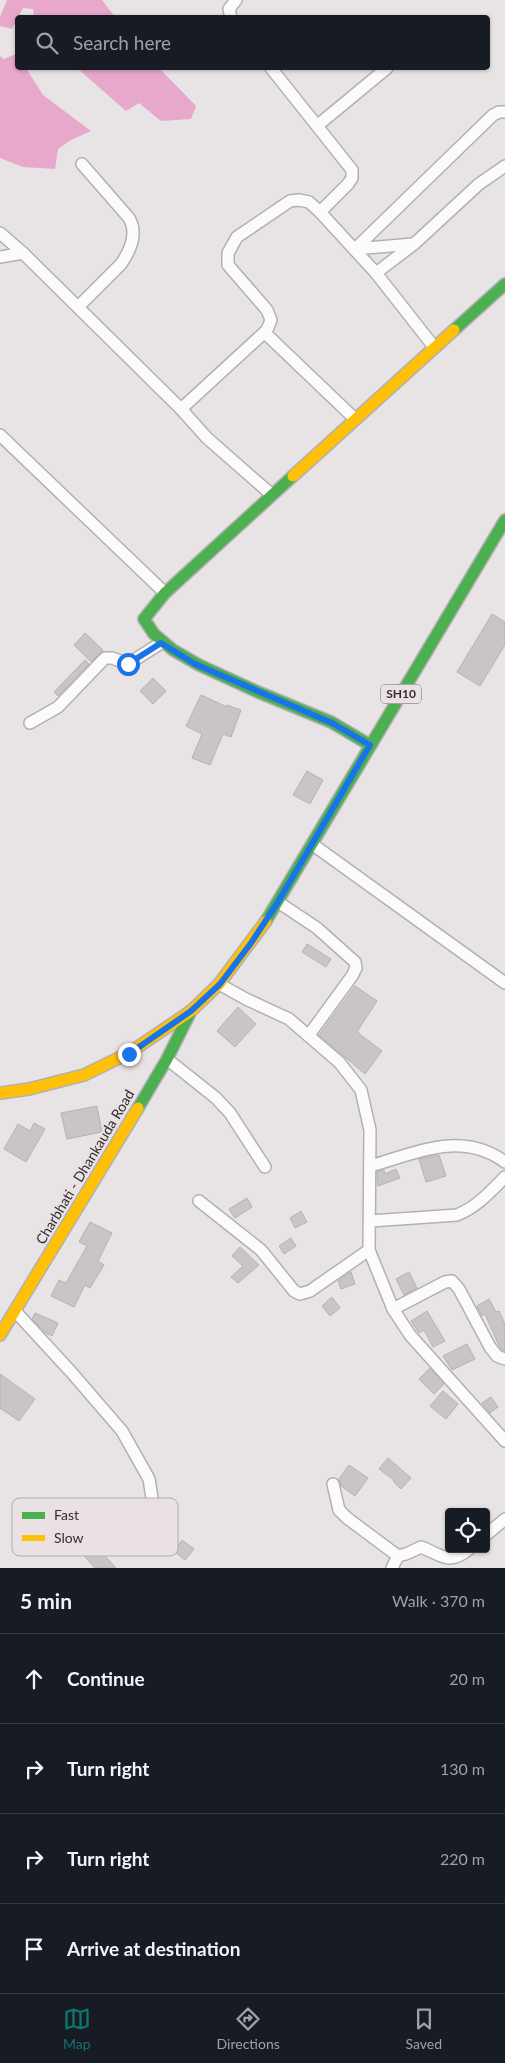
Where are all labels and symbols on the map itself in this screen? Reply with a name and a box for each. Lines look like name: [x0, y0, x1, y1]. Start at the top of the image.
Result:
route start: [117, 653, 140, 676]
road number: SH10: [381, 684, 421, 704]
route end: [118, 1043, 141, 1066]
street label: Charbhati - Dhankauda Road: [32, 1086, 137, 1247]
legend: [12, 1498, 178, 1556]
text: Fast: [54, 1506, 79, 1523]
text: Slow: [54, 1529, 84, 1546]

